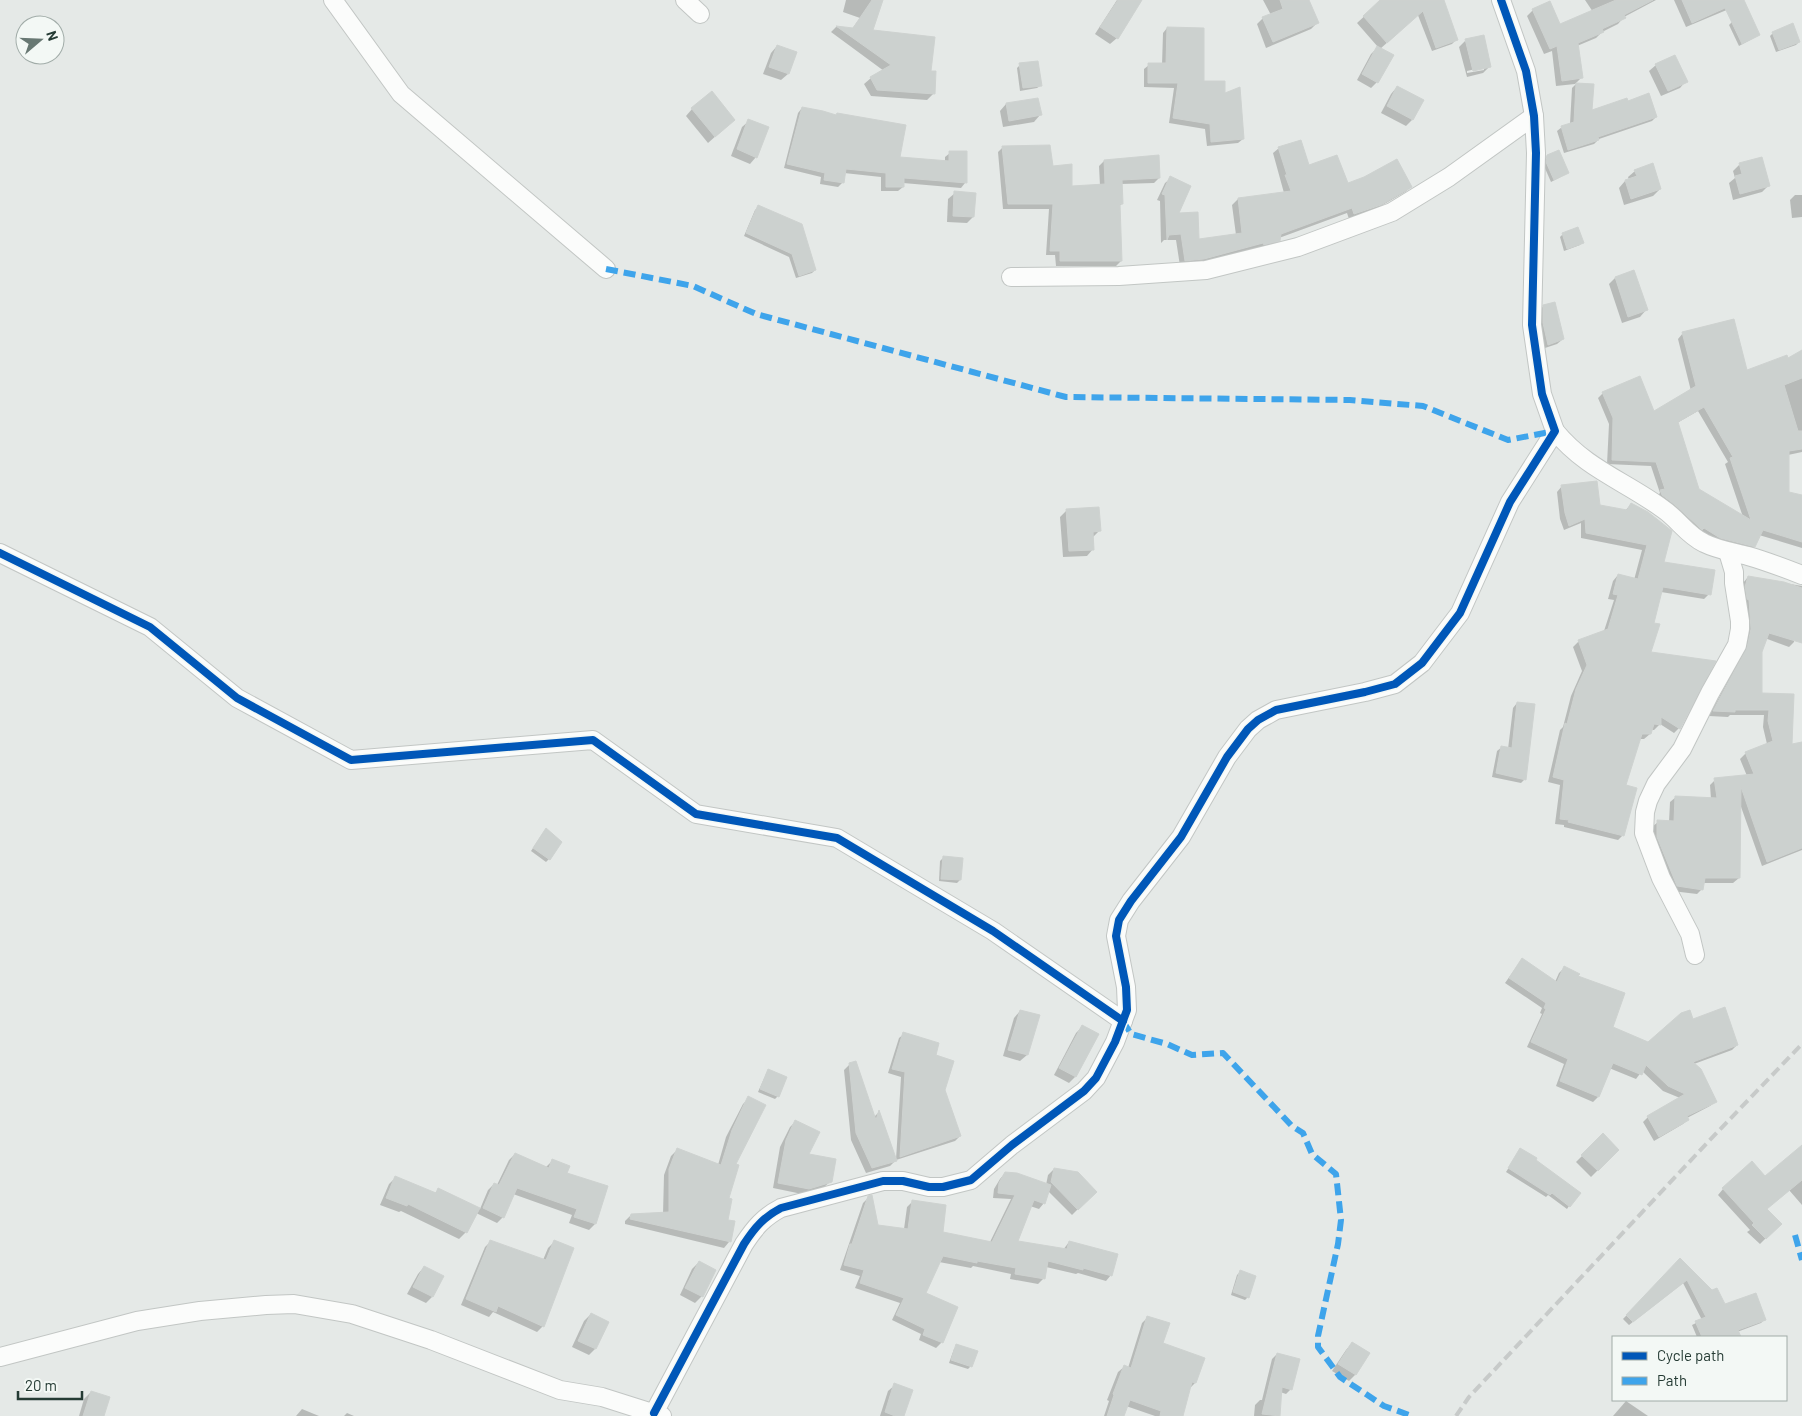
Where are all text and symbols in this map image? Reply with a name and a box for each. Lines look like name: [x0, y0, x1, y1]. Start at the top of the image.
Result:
north arrow: [15, 15, 65, 65]
text: N: [43, 28, 62, 43]
legend: [1612, 1336, 1787, 1401]
text: Cycle path: [1657, 1346, 1724, 1364]
scale bar: [18, 1368, 81, 1400]
text: Path: [1657, 1371, 1687, 1389]
text: 20 m: [25, 1376, 57, 1394]

